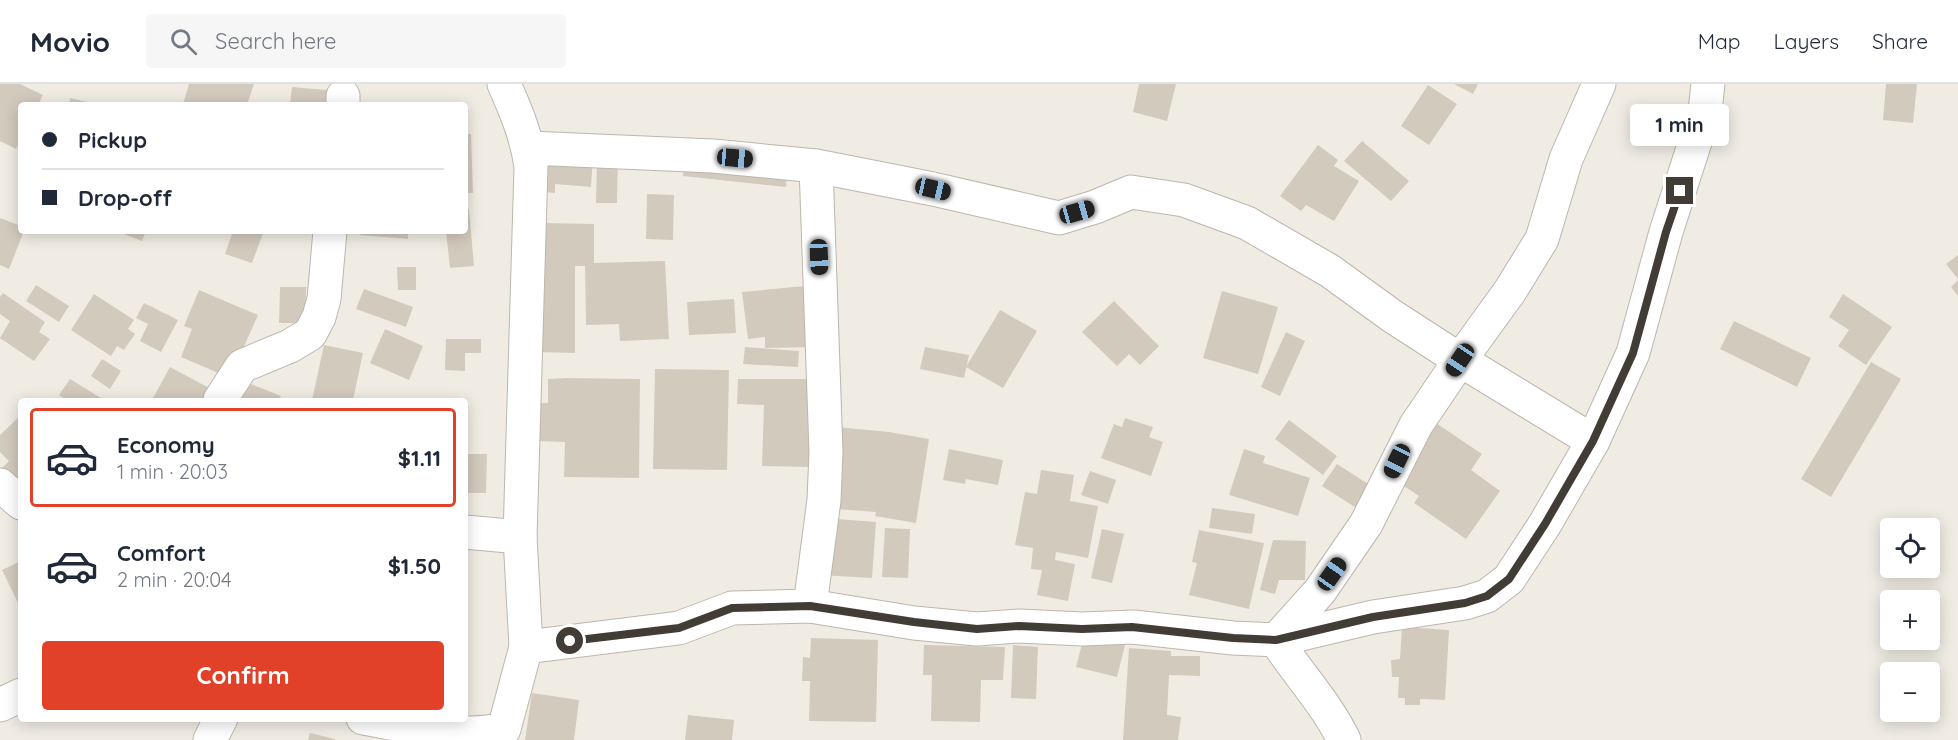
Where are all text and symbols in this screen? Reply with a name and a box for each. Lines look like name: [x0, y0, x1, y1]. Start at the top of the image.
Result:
search box: [146, 14, 566, 68]
text: Movio: [30, 24, 110, 59]
icon: search: [167, 25, 200, 58]
text: Search here: [215, 27, 337, 55]
text: Map: [1698, 28, 1741, 54]
text: Layers: [1774, 28, 1839, 54]
text: Share: [1872, 28, 1928, 54]
callout: 1 min: [1630, 104, 1730, 146]
text: 1 min: [1655, 112, 1704, 137]
text: Pickup: [78, 126, 147, 154]
car: [716, 147, 754, 169]
car: [913, 176, 953, 202]
route end: [1666, 177, 1693, 204]
text: Drop-off: [78, 184, 172, 212]
car: [1057, 198, 1097, 226]
car: [809, 239, 829, 275]
car: [1442, 340, 1478, 380]
icon: car: [45, 431, 99, 485]
text: Economy: [117, 431, 215, 459]
car: [1381, 441, 1413, 481]
text: $1.11: [398, 444, 441, 472]
text: 1 min · 20:03: [117, 459, 228, 484]
map controls: [1880, 518, 1940, 722]
button: locate: [1880, 518, 1940, 578]
icon: car: [45, 539, 99, 593]
text: Comfort: [117, 539, 206, 567]
text: $1.50: [388, 552, 441, 580]
car: [1314, 554, 1350, 594]
text: 2 min · 20:04: [117, 567, 232, 592]
button: +: [1880, 590, 1940, 650]
route start: [556, 627, 583, 654]
button: Confirm: [42, 641, 444, 710]
button: −: [1880, 662, 1940, 722]

